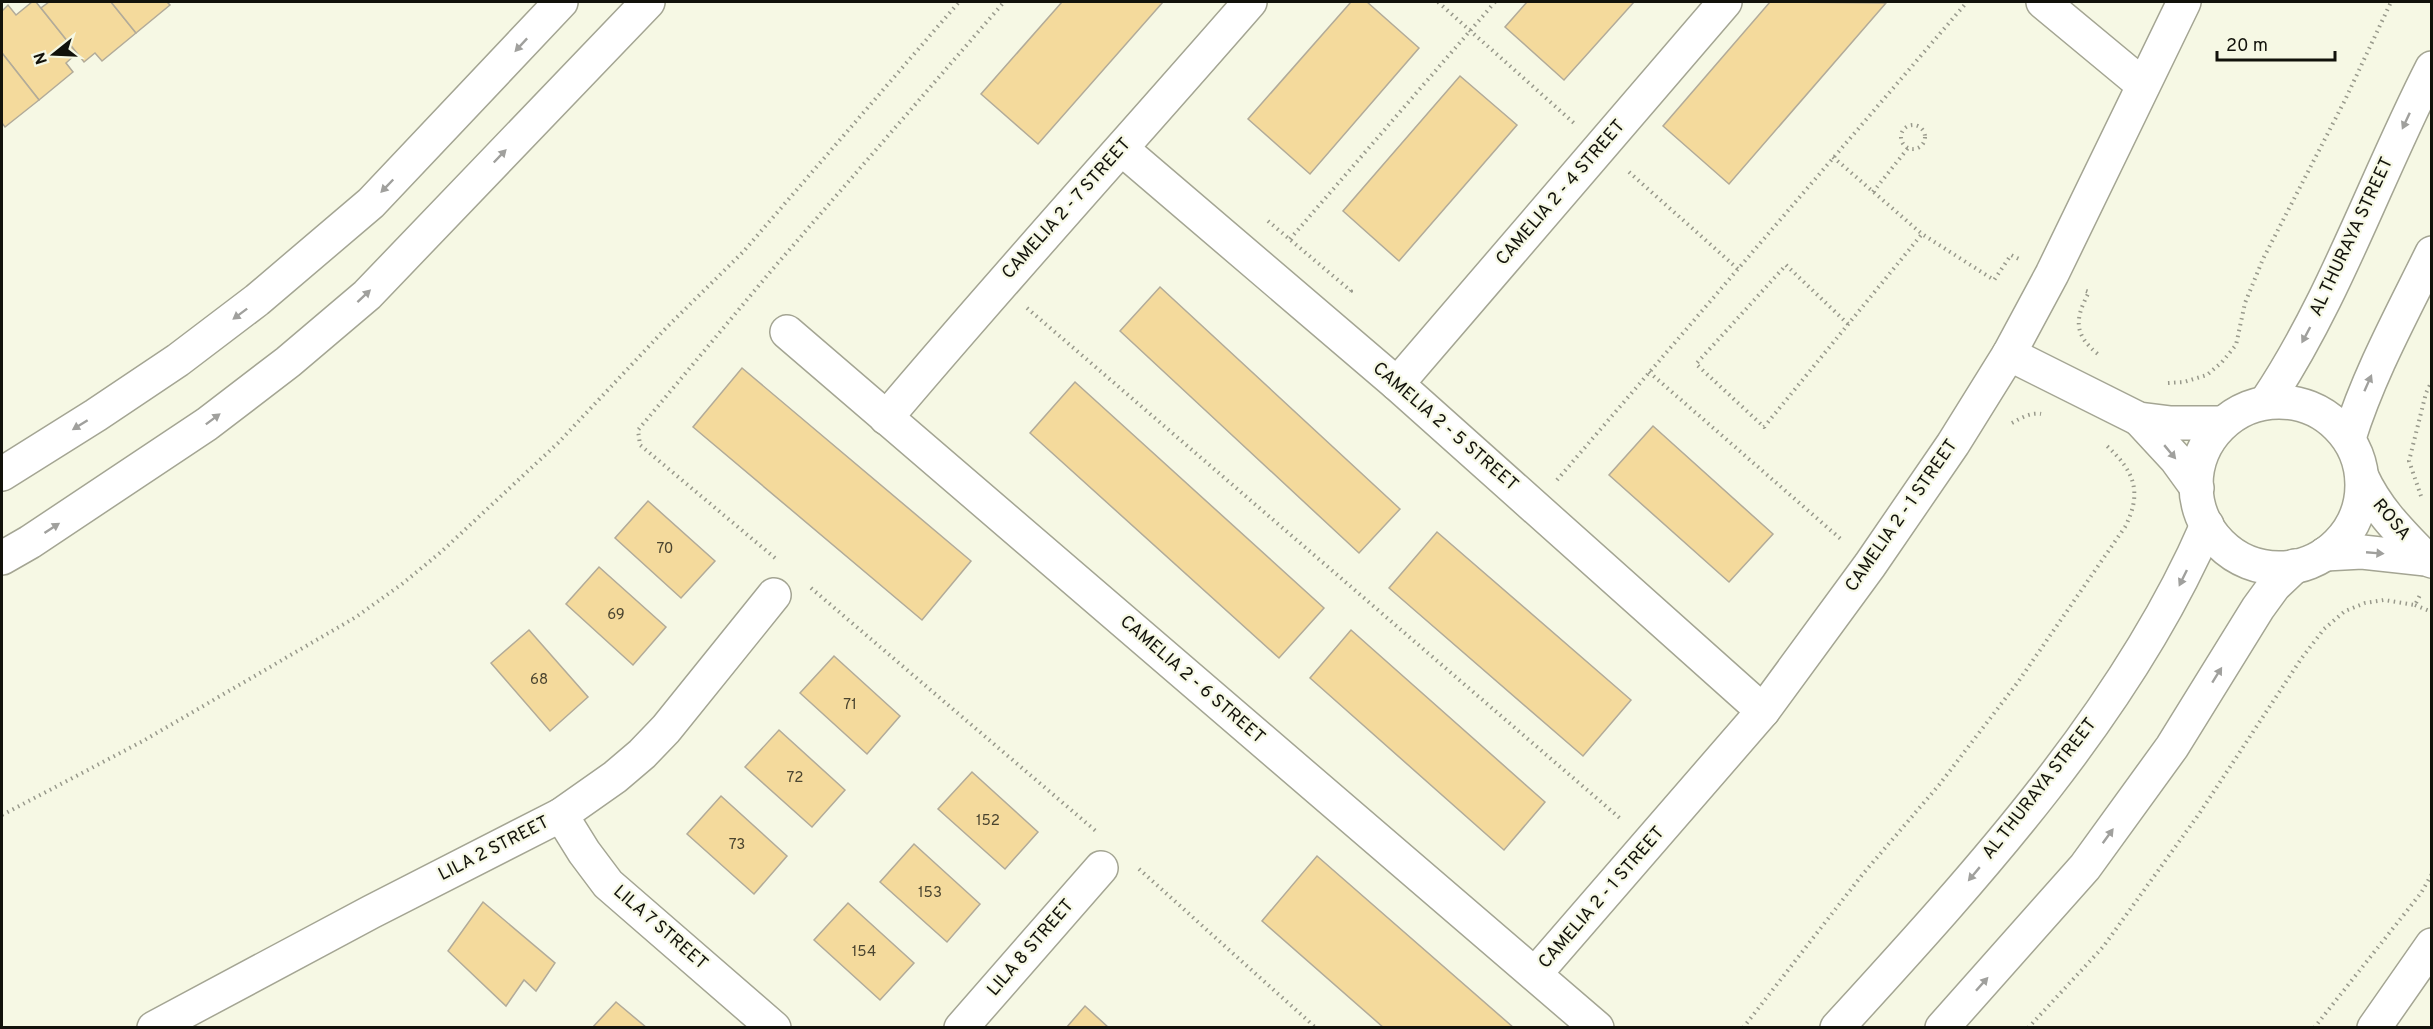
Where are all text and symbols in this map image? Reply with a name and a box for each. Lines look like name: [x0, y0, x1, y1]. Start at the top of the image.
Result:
north arrow: [24, 24, 84, 84]
scale bar: [2217, 24, 2336, 62]
text: 20 m: [2226, 35, 2268, 58]
one-way arrow: [514, 37, 528, 52]
text: N: [30, 49, 53, 67]
one-way arrow: [2402, 112, 2411, 129]
street label: CAMELIA 2 - 4 STREET: [1491, 115, 1631, 271]
street label: CAMELIA 2 - 7 STREET: [997, 134, 1137, 284]
one-way arrow: [493, 148, 507, 163]
street label: AL THURAYA STREET: [2305, 154, 2399, 320]
one-way arrow: [380, 179, 394, 194]
one-way arrow: [357, 289, 372, 303]
one-way arrow: [232, 307, 247, 319]
one-way arrow: [2301, 327, 2311, 344]
street label: CAMELIA 2 - 5 STREET: [1367, 357, 1523, 497]
one-way arrow: [2364, 375, 2373, 392]
one-way arrow: [205, 413, 221, 425]
one-way arrow: [72, 419, 88, 430]
street label: CAMELIA 2 - 1 STREET: [1841, 435, 1963, 597]
one-way arrow: [2163, 444, 2176, 459]
street label: ROSA: [2367, 494, 2415, 546]
one-way arrow: [43, 522, 59, 534]
house number: 70: [656, 540, 674, 559]
one-way arrow: [2366, 548, 2385, 558]
one-way arrow: [2178, 570, 2188, 587]
house number: 69: [607, 606, 625, 625]
street label: CAMELIA 2 - 6 STREET: [1115, 611, 1269, 749]
one-way arrow: [2212, 666, 2223, 683]
house number: 68: [530, 671, 548, 690]
house number: 71: [843, 696, 857, 715]
street label: AL THURAYA STREET: [1978, 714, 2102, 864]
house number: 72: [787, 769, 803, 788]
street label: LILA 2 STREET: [435, 811, 553, 887]
house number: 152: [976, 812, 1000, 831]
street label: CAMELIA 2 - 1 STREET: [1534, 822, 1670, 974]
one-way arrow: [2102, 828, 2114, 844]
house number: 73: [729, 836, 745, 855]
one-way arrow: [1968, 866, 1981, 881]
street label: LILA 7 STREET: [608, 881, 712, 975]
house number: 153: [918, 884, 942, 903]
street label: LILA 8 STREET: [983, 895, 1079, 1001]
house number: 154: [852, 943, 876, 962]
one-way arrow: [1975, 977, 1988, 992]

